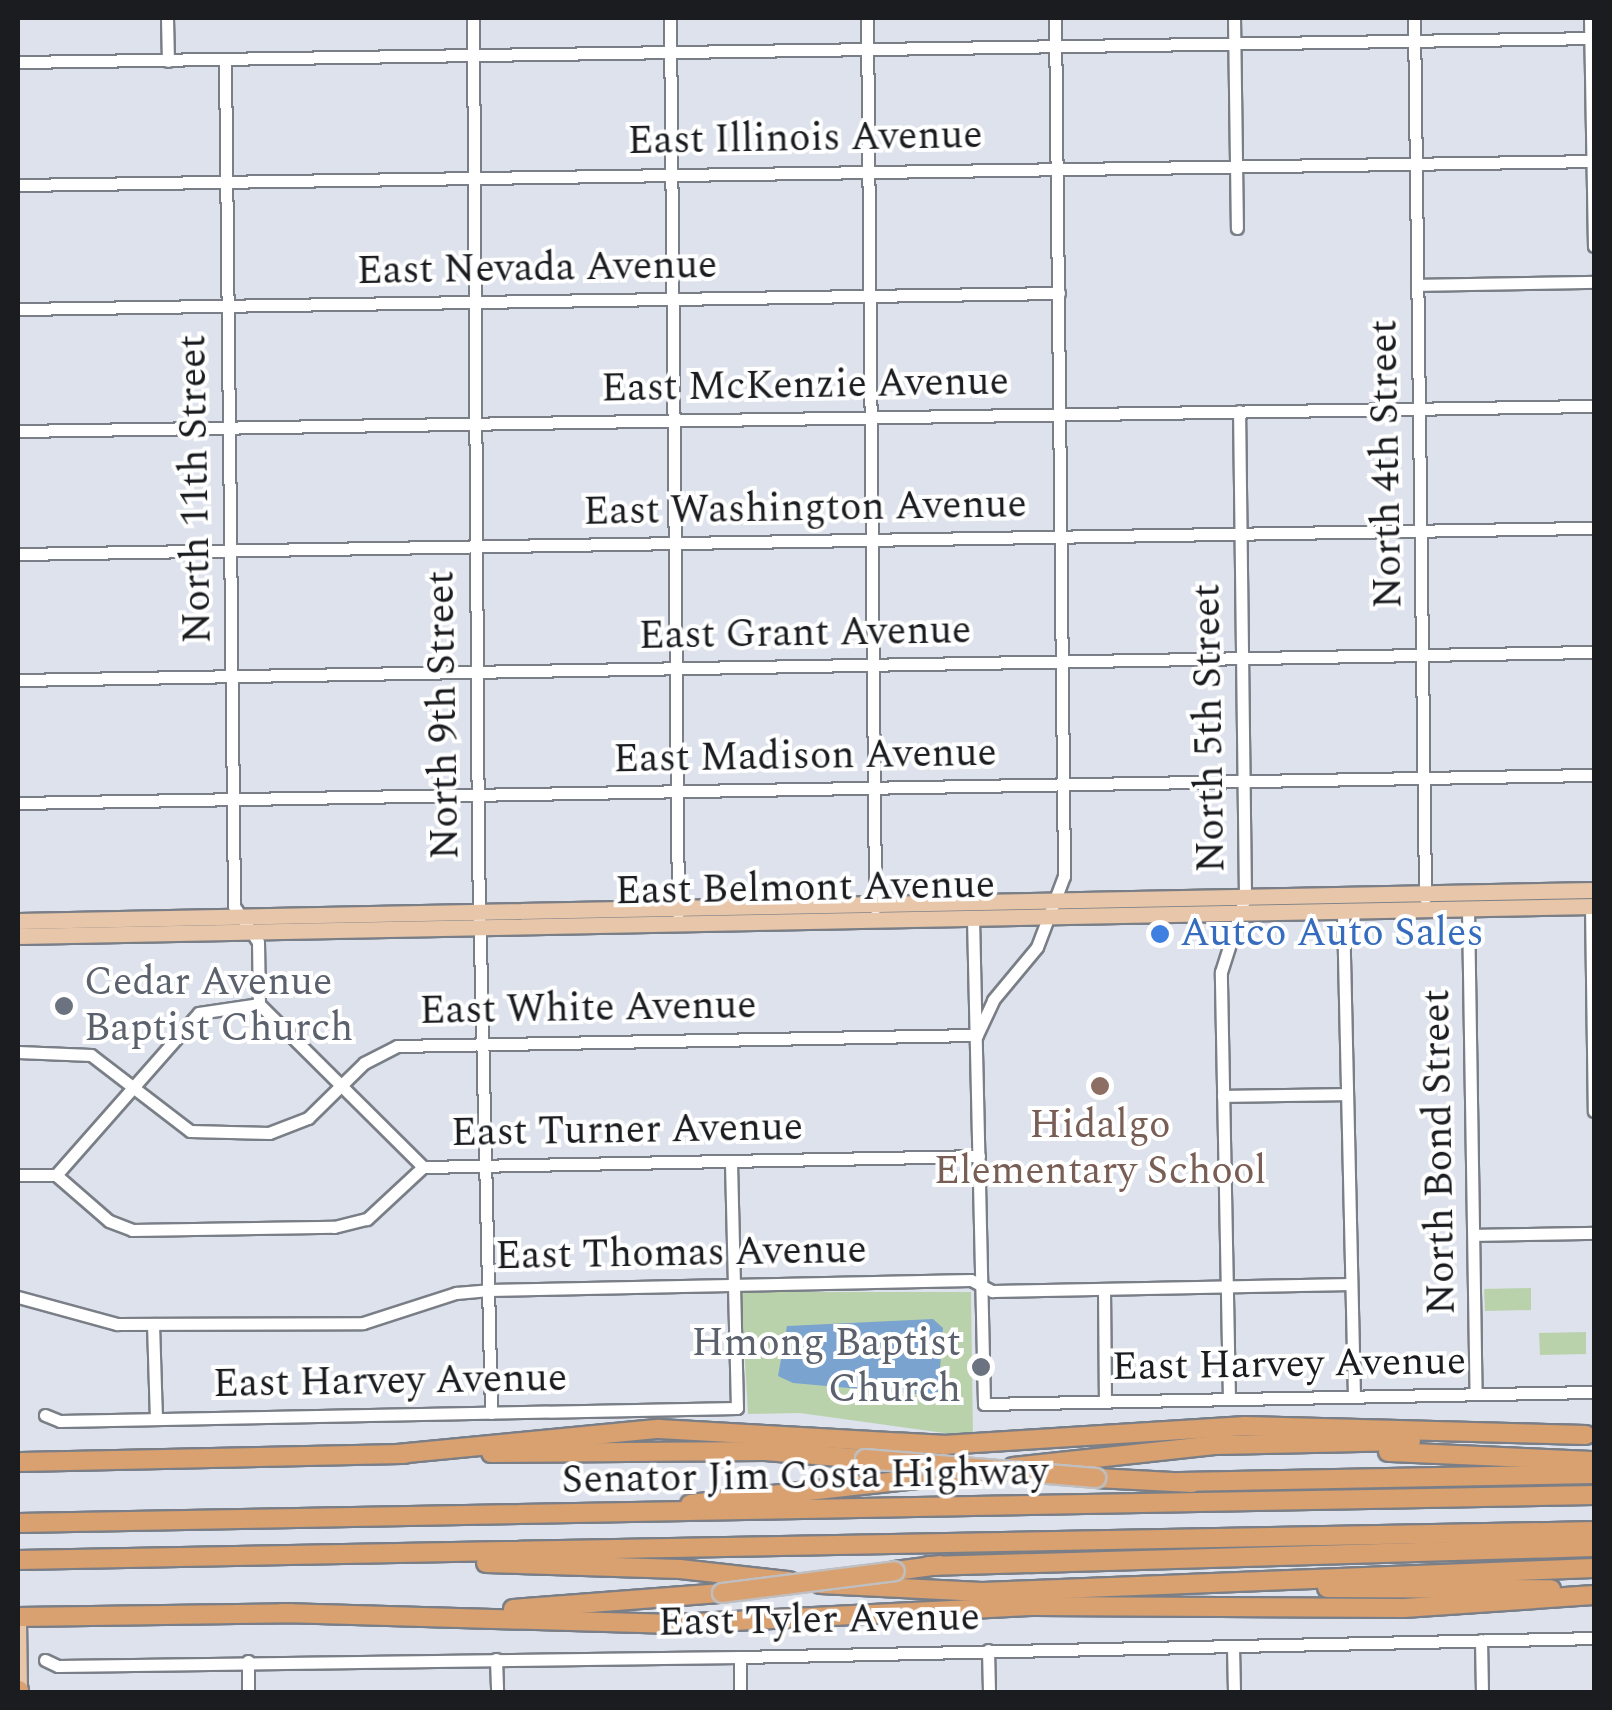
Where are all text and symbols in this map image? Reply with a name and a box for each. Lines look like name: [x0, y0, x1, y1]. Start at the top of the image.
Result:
street label: East Illinois Avenue: [627, 112, 983, 166]
street label: East Nevada Avenue: [356, 242, 718, 296]
street label: North 4th Street: [1360, 319, 1414, 609]
street label: North 11th Street: [169, 334, 223, 644]
street label: East McKenzie Avenue: [601, 358, 1009, 414]
street label: East Washington Avenue: [583, 481, 1027, 537]
street label: North 9th Street: [417, 570, 471, 860]
street label: North 5th Street: [1183, 583, 1237, 873]
street label: East Grant Avenue: [638, 607, 972, 661]
street label: East Madison Avenue: [613, 730, 997, 784]
street label: East Belmont Avenue: [615, 862, 995, 916]
place label: Autco Auto Sales: [1180, 910, 1484, 958]
marker: Autco Auto Sales: [1149, 923, 1171, 945]
place label: Cedar Avenue Baptist Church: [84, 959, 353, 1053]
street label: East White Avenue: [419, 982, 757, 1036]
street label: North Bond Street: [1413, 989, 1467, 1315]
marker: Cedar Avenue Baptist Church: [53, 995, 75, 1017]
marker: Hidalgo Elementary School: [1089, 1075, 1111, 1097]
place label: Hidalgo Elementary School: [934, 1102, 1266, 1196]
street label: East Turner Avenue: [451, 1104, 803, 1158]
street label: East Thomas Avenue: [495, 1227, 867, 1281]
place label: Hmong Baptist Church: [691, 1320, 961, 1414]
street label: East Harvey Avenue: [1111, 1338, 1467, 1392]
street label: East Harvey Avenue: [212, 1355, 568, 1409]
marker: Hmong Baptist Church: [970, 1356, 992, 1378]
street label: Senator Jim Costa Highway: [561, 1449, 1049, 1505]
street label: East Tyler Avenue: [658, 1594, 980, 1648]

